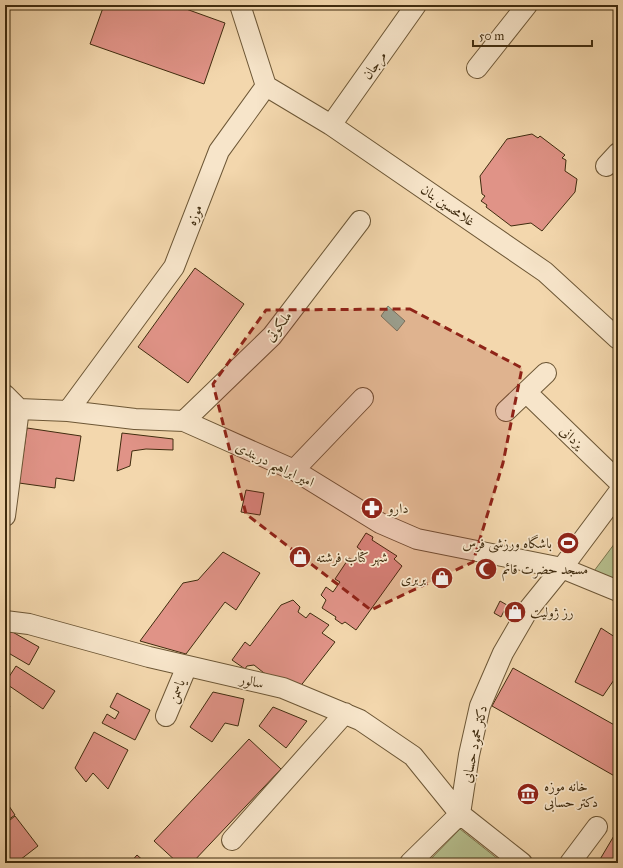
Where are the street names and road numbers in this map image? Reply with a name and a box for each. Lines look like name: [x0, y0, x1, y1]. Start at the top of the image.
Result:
street label: مرجان: [358, 48, 391, 83]
street label: غلامحسین بنان: [417, 181, 478, 230]
street label: موزه: [183, 202, 206, 228]
street label: ملکوتی: [261, 308, 296, 345]
street label: یزدانی: [556, 422, 588, 454]
street label: امیر ابراهیم دربندی: [231, 438, 317, 495]
street label: سالور: [236, 670, 266, 692]
street label: یاسمن: [164, 676, 190, 706]
street label: دکتر محمود حسابی: [458, 704, 492, 784]

